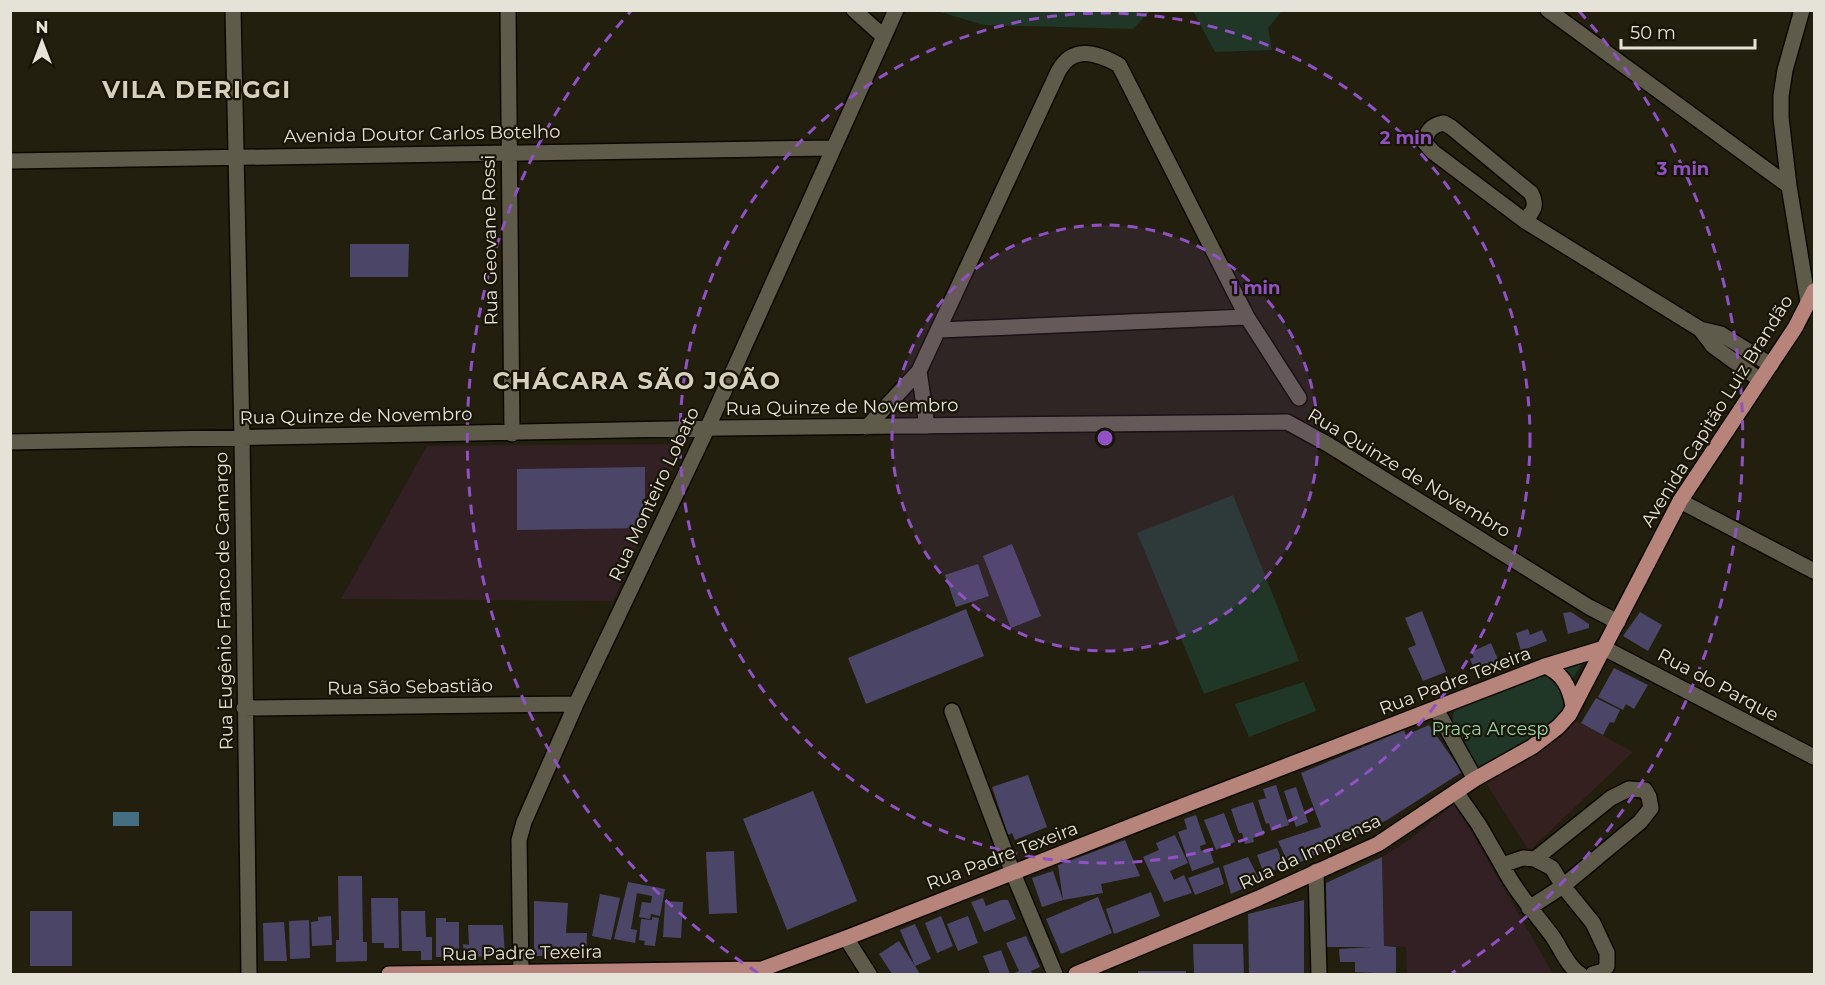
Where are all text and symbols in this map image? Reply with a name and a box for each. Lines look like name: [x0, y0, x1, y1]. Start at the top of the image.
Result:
north arrow: [12, 12, 72, 72]
scale bar: [1621, 12, 1754, 50]
text: N: [36, 18, 48, 37]
text: 50 m: [1630, 22, 1676, 44]
district label: VILA DERIGGI: [101, 75, 292, 104]
street label: Avenida Doutor Carlos Botelho: [283, 121, 561, 147]
text: 2 min: [1380, 127, 1432, 149]
street label: Rua Geovane Rossi: [478, 154, 502, 326]
text: 3 min: [1656, 158, 1709, 180]
text: 1 min: [1232, 277, 1280, 299]
street label: Avenida Capitão Luiz Brandão: [1636, 291, 1798, 531]
district label: CHÁCARA SÃO JOÃO: [492, 366, 782, 395]
street label: Rua Quinze de Novembro: [725, 394, 959, 420]
street label: Rua Quinze de Novembro: [239, 403, 473, 429]
street label: Rua Monteiro Lobato: [604, 403, 704, 585]
street label: Rua Quinze de Novembro: [1304, 404, 1514, 542]
centre of rings: [1095, 428, 1115, 448]
street label: Rua Eugênio Franco de Camargo: [210, 452, 238, 750]
street label: Rua Padre Texeira: [1376, 642, 1534, 720]
street label: Rua do Parque: [1654, 644, 1782, 726]
street label: Rua São Sebastião: [327, 675, 493, 699]
park label: Praça Arcesp: [1432, 718, 1548, 740]
street label: Rua da Imprensa: [1235, 809, 1385, 895]
street label: Rua Padre Texeira: [923, 817, 1081, 895]
street label: Rua Padre Texeira: [442, 941, 602, 965]

